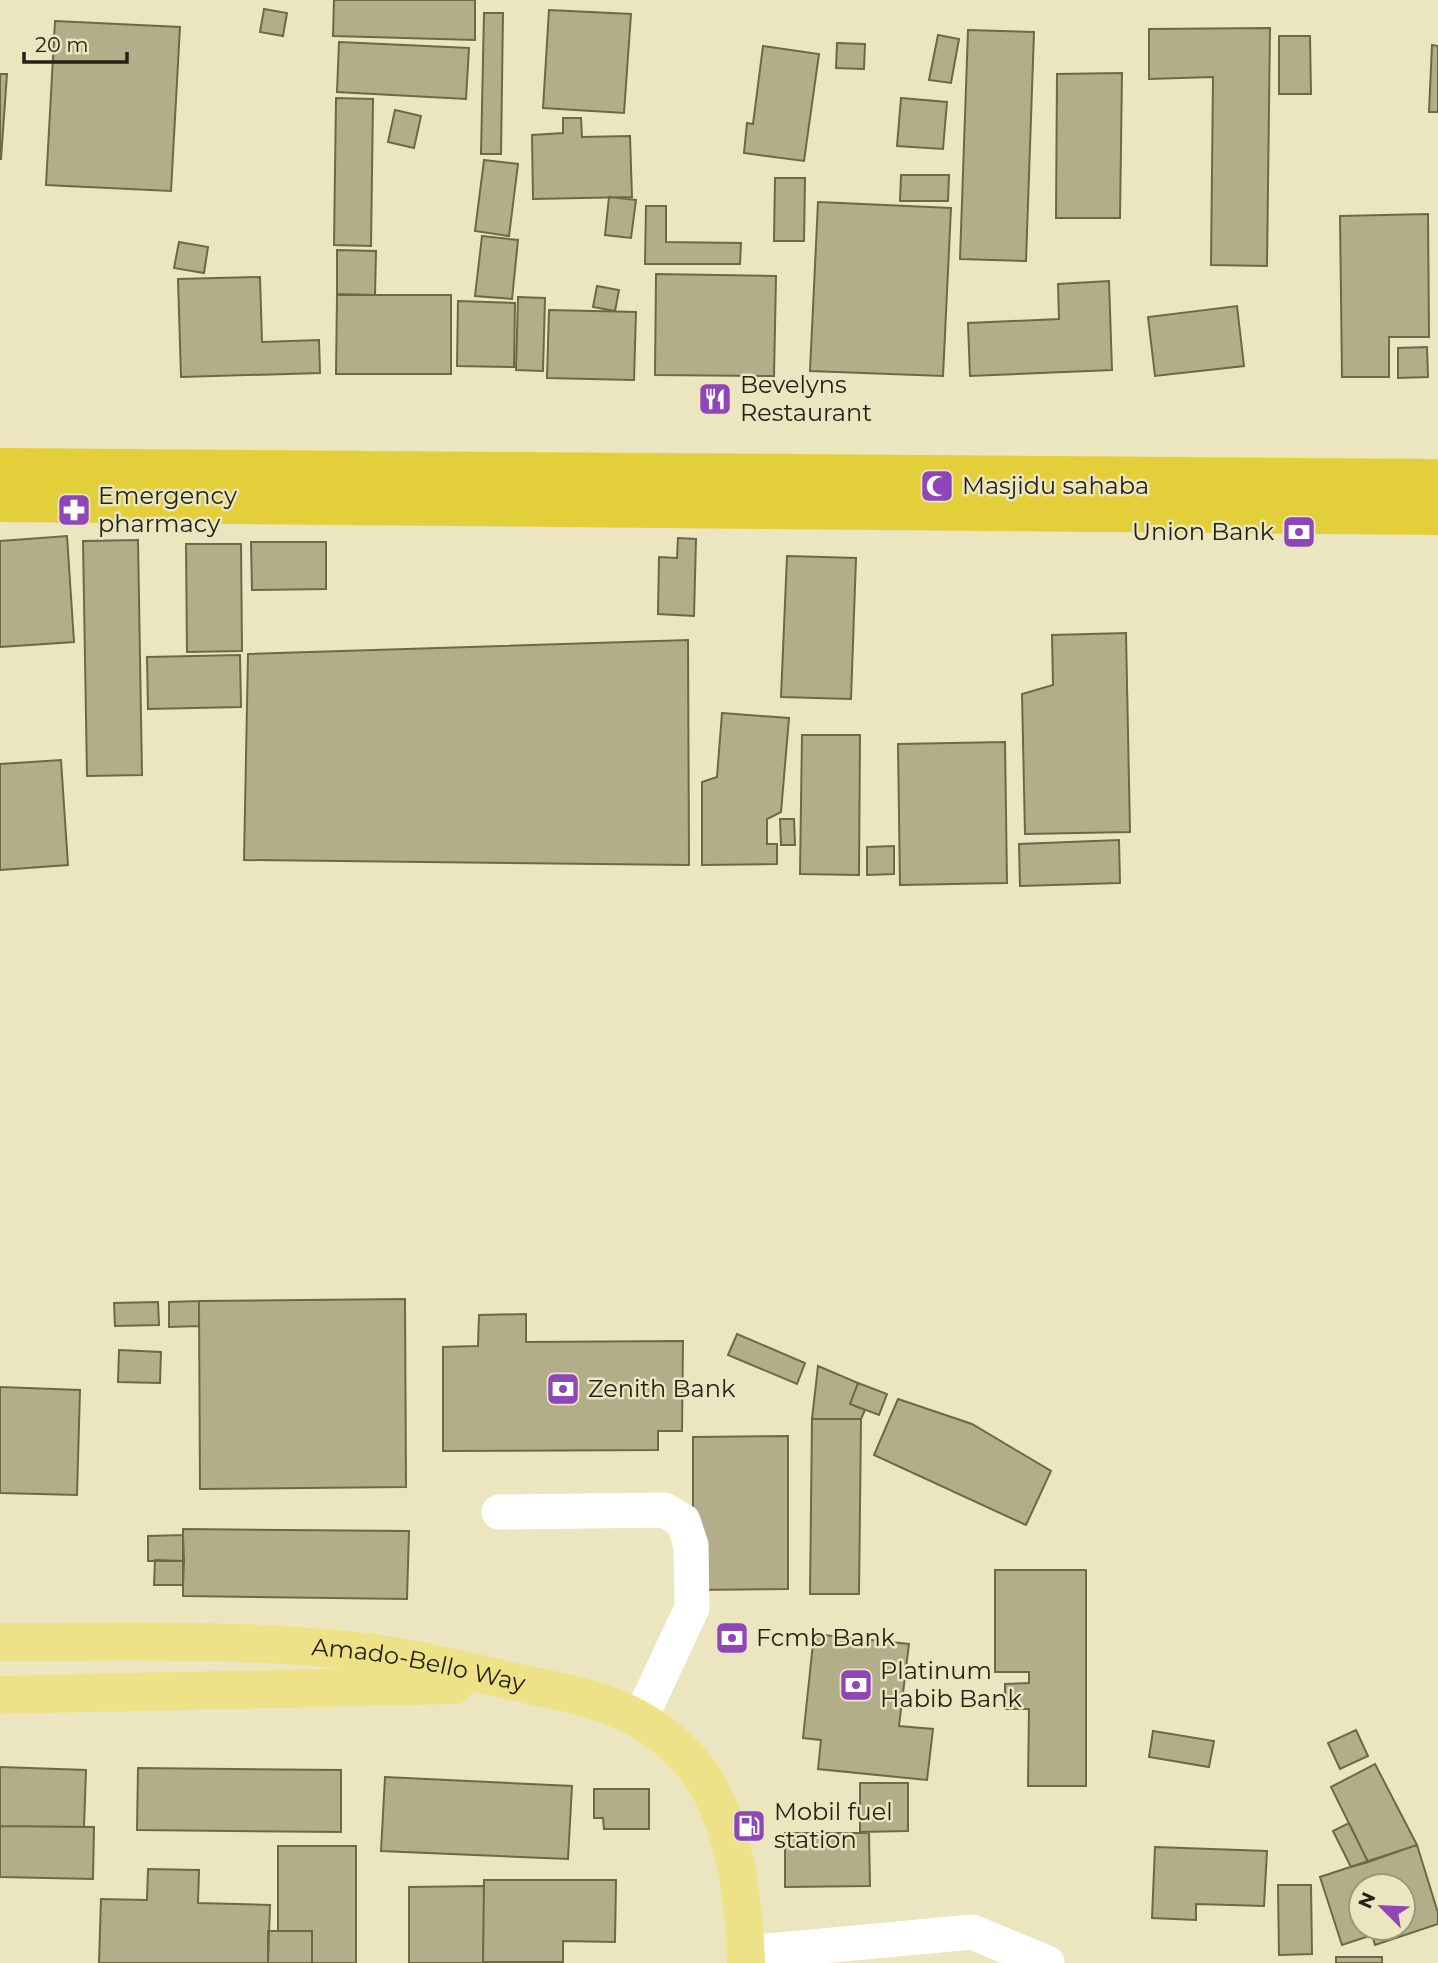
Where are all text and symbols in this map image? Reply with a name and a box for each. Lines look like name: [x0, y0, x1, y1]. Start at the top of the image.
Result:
scale bar: [24, 21, 128, 65]
text: 20 m: [35, 32, 89, 57]
place label: Bevelyns Restaurant: [740, 370, 872, 427]
restaurant icon: Bevelyns Restaurant: [696, 380, 734, 418]
mosque icon: Masjidu sahaba: [918, 467, 956, 505]
place label: Masjidu sahaba: [962, 471, 1149, 500]
place label: Emergency pharmacy: [98, 481, 237, 538]
pharmacy icon: Emergency pharmacy: [55, 491, 93, 529]
bank icon: Union Bank: [1280, 513, 1318, 551]
place label: Union Bank: [1132, 517, 1275, 546]
bank icon: Zenith Bank: [544, 1370, 582, 1408]
place label: Zenith Bank: [588, 1374, 736, 1403]
bank icon: Fcmb Bank: [713, 1619, 751, 1657]
place label: Fcmb Bank: [756, 1623, 896, 1652]
street label: Amado-Bello Way: [310, 1632, 528, 1698]
place label: Platinum Habib Bank: [880, 1656, 1022, 1713]
bank icon: Platinum Habib Bank: [837, 1666, 875, 1704]
place label: Mobil fuel station: [774, 1797, 893, 1854]
fuel station icon: Mobil fuel station: [730, 1807, 768, 1845]
north arrow: [1347, 1872, 1417, 1942]
text: N: [1353, 1889, 1381, 1912]

